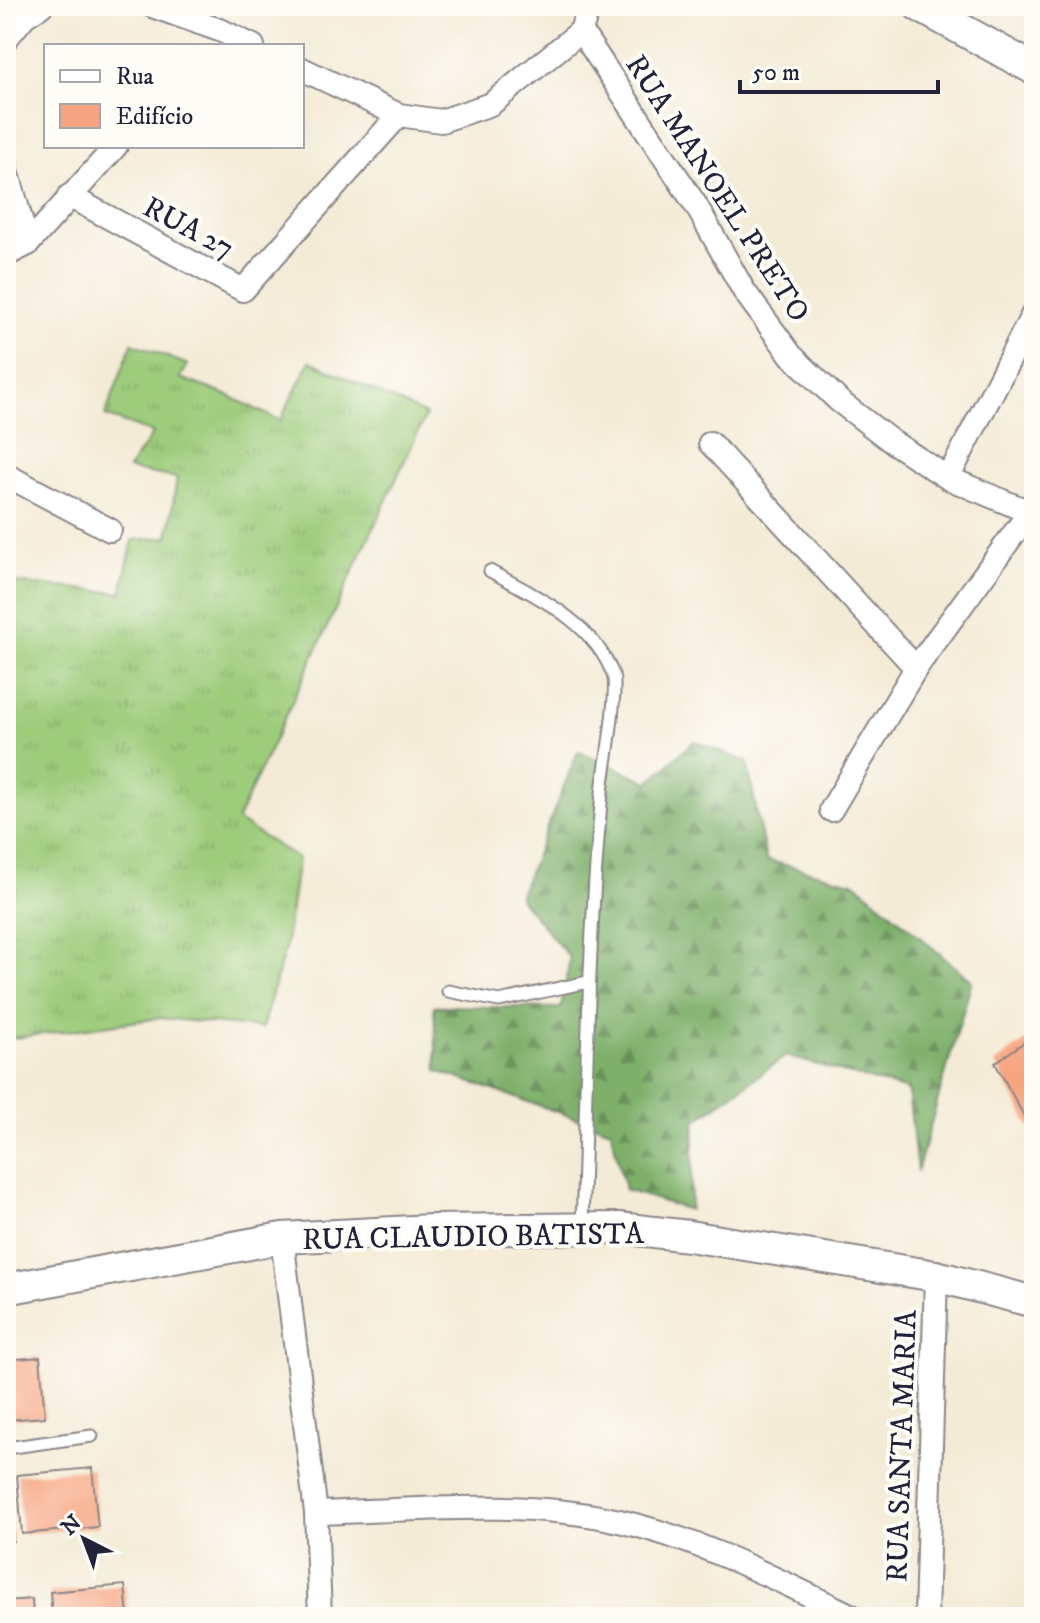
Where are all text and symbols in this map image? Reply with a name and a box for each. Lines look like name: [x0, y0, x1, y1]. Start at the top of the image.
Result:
legend: [44, 44, 304, 148]
scale bar: [740, 44, 938, 94]
street label: RUA MANOEL PRETO: [617, 48, 817, 329]
text: 50 m: [752, 58, 800, 88]
text: Rua: [116, 62, 155, 92]
text: Edifício: [116, 102, 193, 132]
street label: RUA 27: [137, 189, 240, 267]
street label: RUA CLAUDIO BATISTA: [302, 1216, 645, 1259]
street label: RUA SANTA MARIA: [879, 1308, 926, 1583]
north arrow: [44, 1499, 124, 1579]
text: N: [56, 1509, 87, 1541]

